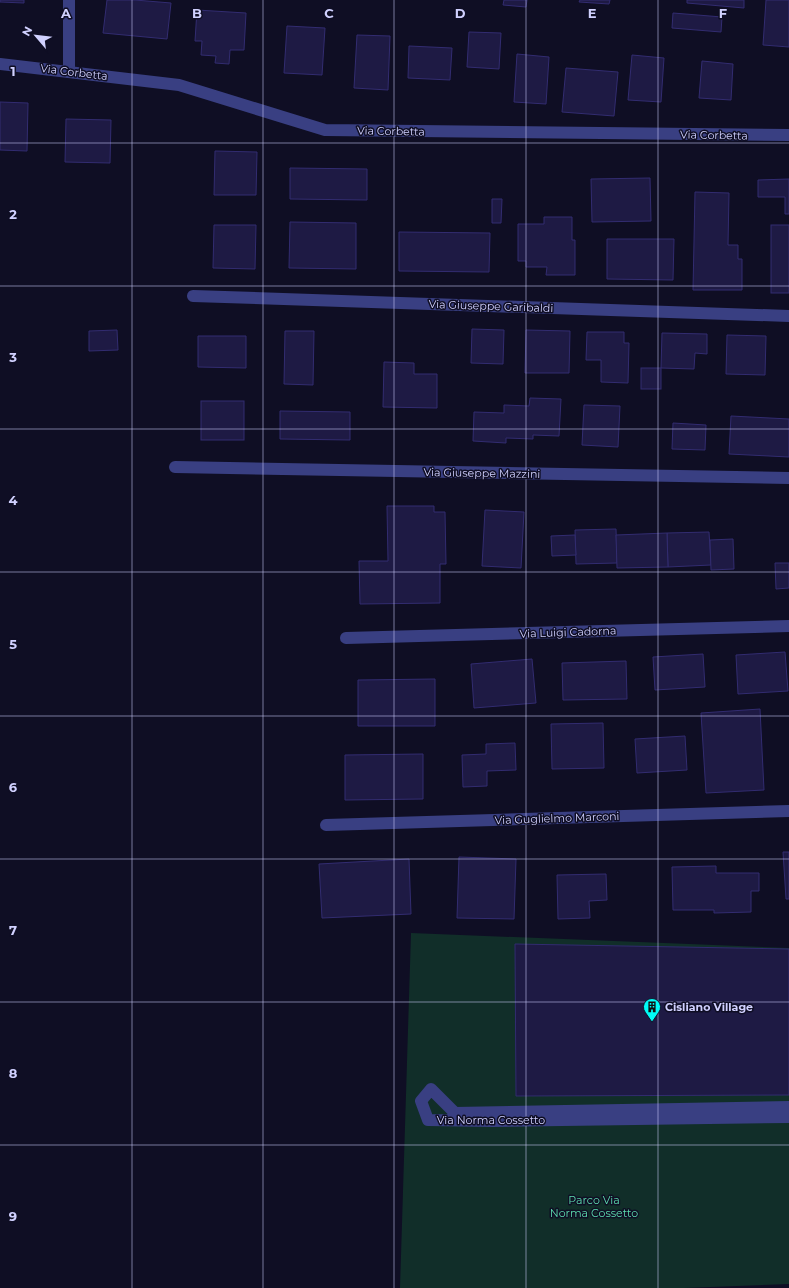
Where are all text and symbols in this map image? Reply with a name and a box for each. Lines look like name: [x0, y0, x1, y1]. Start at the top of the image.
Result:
text: A: [60, 5, 72, 21]
text: B: [192, 5, 202, 21]
text: C: [324, 5, 334, 21]
text: D: [455, 5, 466, 21]
text: E: [588, 5, 597, 21]
text: F: [719, 5, 727, 21]
north arrow: [16, 16, 56, 56]
text: N: [19, 24, 35, 39]
street label: Via Corbetta: [40, 61, 108, 83]
text: 1: [10, 63, 16, 79]
street label: Via Corbetta: [357, 123, 425, 139]
street label: Via Corbetta: [680, 127, 748, 143]
text: 2: [9, 206, 17, 222]
street label: Via Giuseppe Garibaldi: [428, 297, 554, 315]
text: 3: [8, 349, 17, 365]
street label: Via Giuseppe Mazzini: [424, 465, 541, 481]
text: 4: [9, 492, 18, 508]
street label: Via Luigi Cadorna: [519, 623, 617, 641]
text: 5: [9, 636, 17, 652]
text: 6: [9, 779, 18, 795]
street label: Via Guglielmo Marconi: [494, 809, 620, 827]
text: 7: [9, 922, 17, 938]
building icon: Cisliano Village: [642, 997, 662, 1022]
place label: Cisliano Village: [665, 1000, 753, 1014]
text: 8: [9, 1065, 18, 1081]
street label: Via Norma Cossetto: [437, 1113, 545, 1127]
park label: Parco Via Norma Cossetto: [550, 1193, 638, 1220]
text: 9: [9, 1208, 17, 1224]

